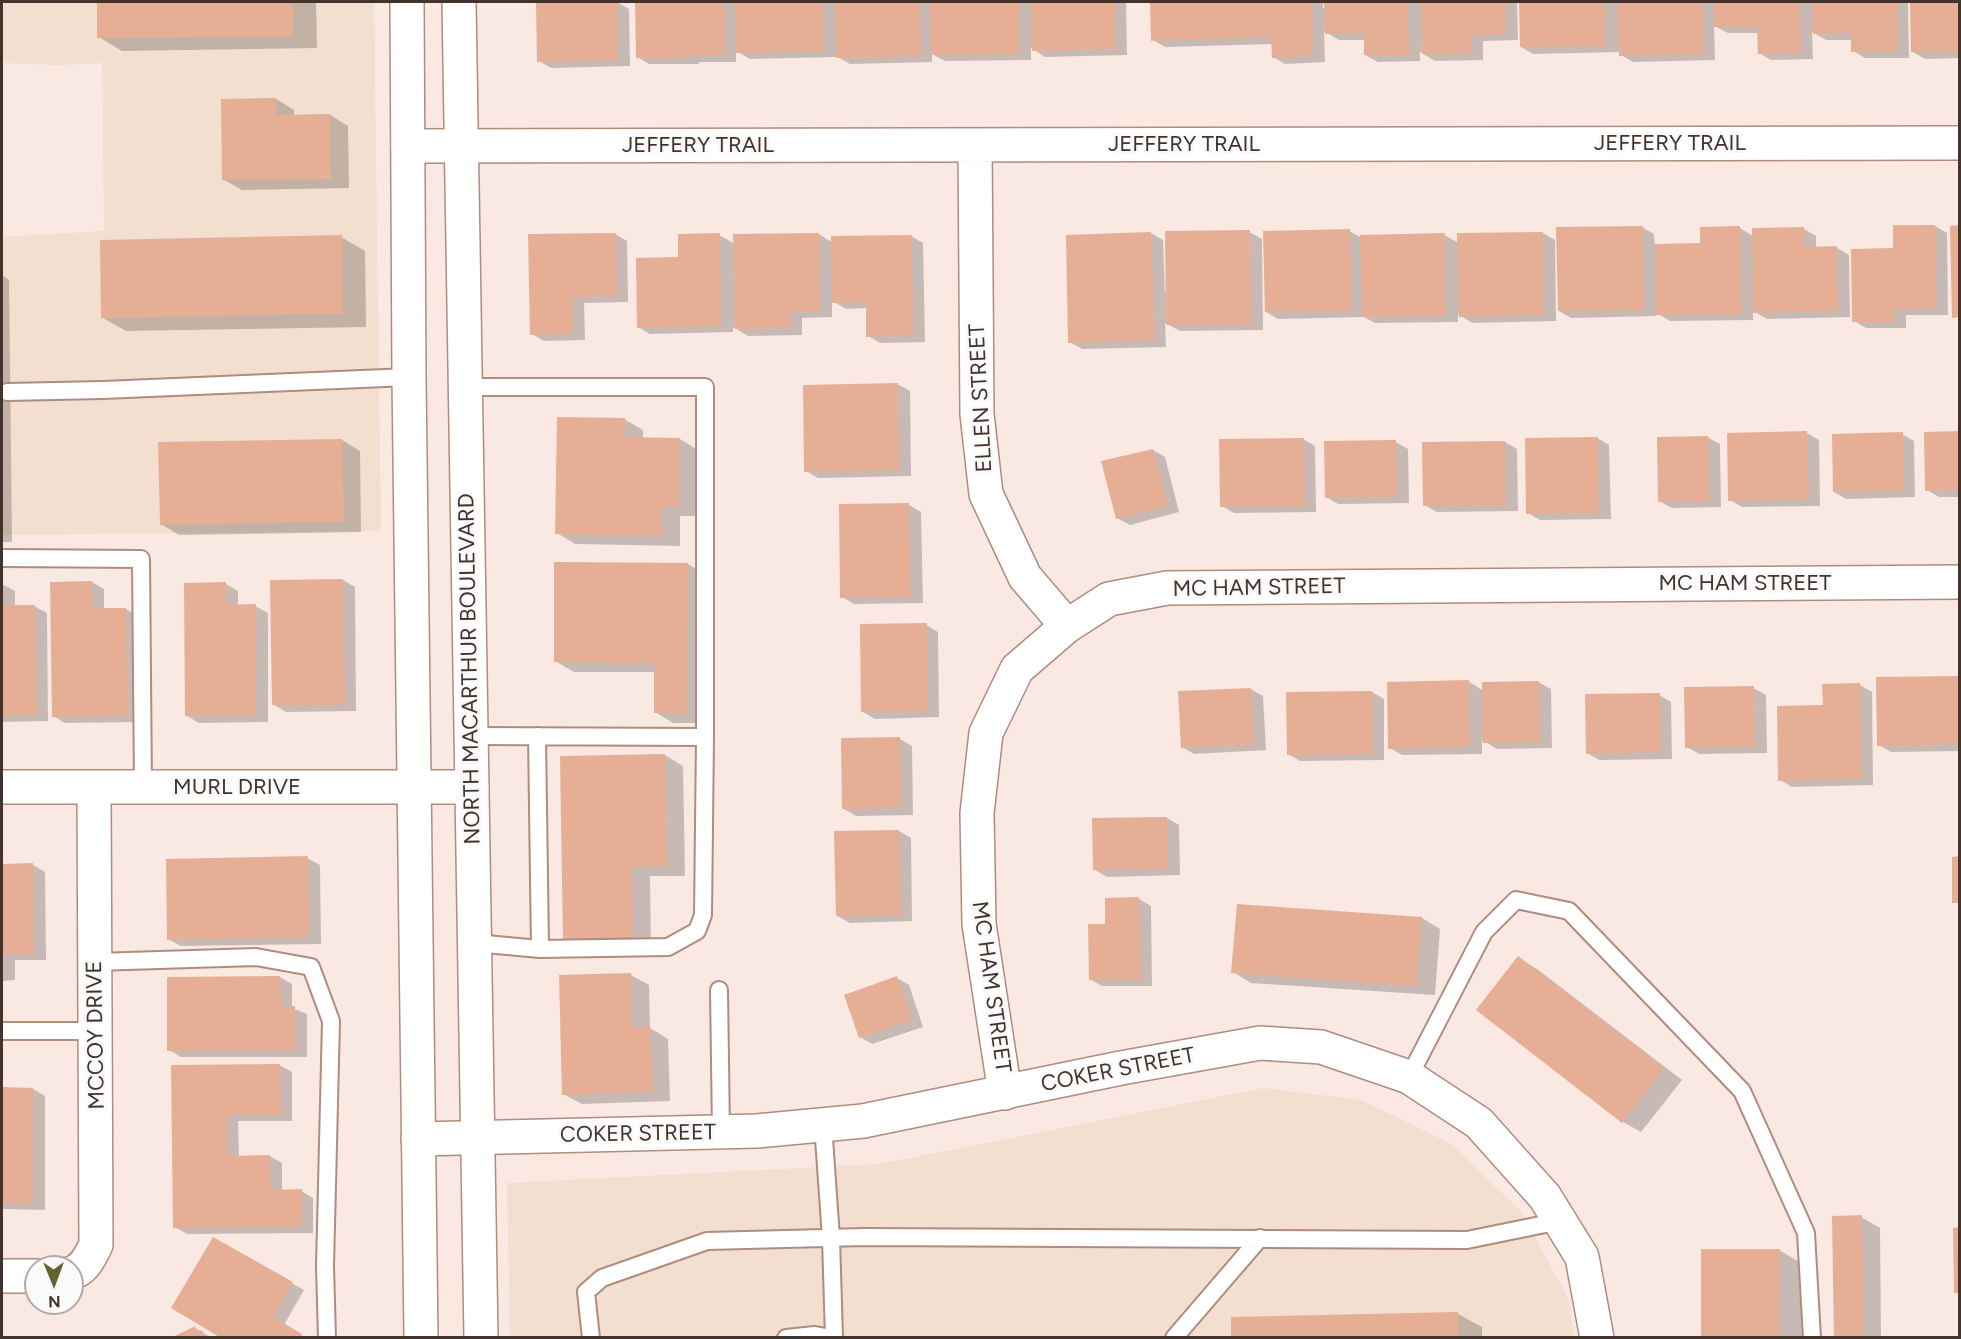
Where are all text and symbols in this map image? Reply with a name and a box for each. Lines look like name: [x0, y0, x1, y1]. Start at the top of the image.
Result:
street label: JEFFERY TRAIL: [1594, 131, 1746, 157]
street label: JEFFERY TRAIL: [1108, 132, 1260, 158]
street label: JEFFERY TRAIL: [622, 133, 774, 159]
street label: ELLEN STREET: [964, 323, 998, 473]
street label: NORTH MACARTHUR BOULEVARD: [454, 493, 486, 845]
street label: MC HAM STREET: [1659, 571, 1831, 597]
street label: MC HAM STREET: [1172, 573, 1346, 603]
street label: MURL DRIVE: [173, 775, 301, 801]
street label: MC HAM STREET: [966, 900, 1016, 1074]
street label: MCCOY DRIVE: [82, 960, 110, 1110]
street label: COKER STREET: [1039, 1042, 1197, 1098]
street label: COKER STREET: [560, 1119, 716, 1149]
north arrow: [24, 1255, 84, 1315]
text: N: [48, 1292, 61, 1311]

